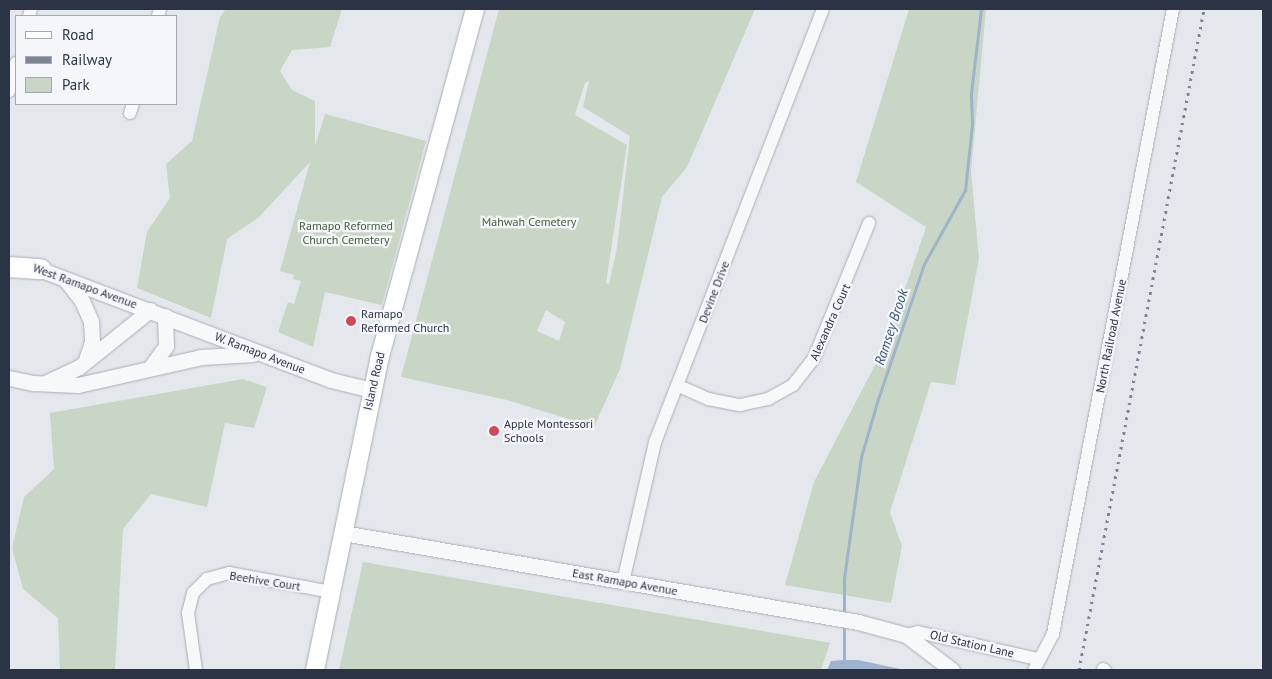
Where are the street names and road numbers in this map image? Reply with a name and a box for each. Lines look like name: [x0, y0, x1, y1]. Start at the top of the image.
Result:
street label: Devine Drive: [696, 259, 732, 325]
street label: West Ramapo Avenue: [31, 260, 139, 312]
street label: North Railroad Avenue: [1093, 278, 1129, 394]
street label: Alexandra Court: [807, 281, 853, 363]
street label: W. Ramapo Avenue: [212, 329, 308, 377]
street label: Island Road: [360, 350, 388, 412]
street label: East Ramapo Avenue: [571, 566, 679, 598]
street label: Beehive Court: [228, 568, 302, 594]
street label: Old Station Lane: [929, 627, 1015, 661]

